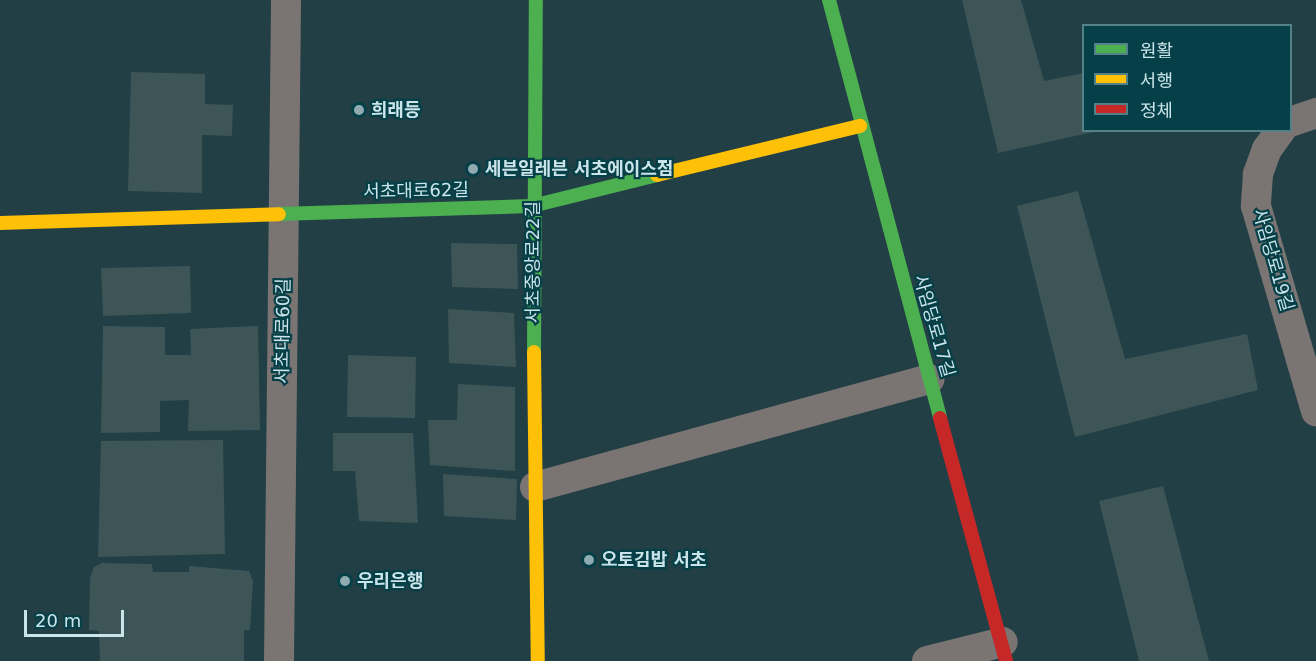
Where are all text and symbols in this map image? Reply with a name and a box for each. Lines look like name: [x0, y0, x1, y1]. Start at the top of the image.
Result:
legend: [1082, 24, 1292, 132]
text: 원활: [1140, 40, 1173, 61]
text: 서행: [1140, 70, 1173, 91]
place label: 희래등: [371, 99, 421, 121]
text: 정체: [1140, 100, 1173, 121]
marker: 희래등: [352, 103, 366, 117]
place label: 세븐일레븐 서초에이스점: [485, 158, 673, 180]
marker: 세븐일레븐 서초에이스점: [466, 162, 480, 176]
street label: 서초대로62길: [363, 179, 469, 203]
street label: 서초중앙로22길: [522, 201, 544, 323]
street label: 사임당로19길: [1248, 206, 1298, 314]
street label: 사임당로17길: [909, 272, 959, 380]
street label: 서초대로60길: [271, 278, 295, 384]
place label: 오토김밥 서초: [601, 549, 707, 571]
marker: 오토김밥 서초: [582, 553, 596, 567]
place label: 우리은행: [357, 570, 423, 592]
marker: 우리은행: [338, 574, 352, 588]
scale bar: [27, 598, 128, 636]
text: 20 m: [35, 610, 81, 631]

